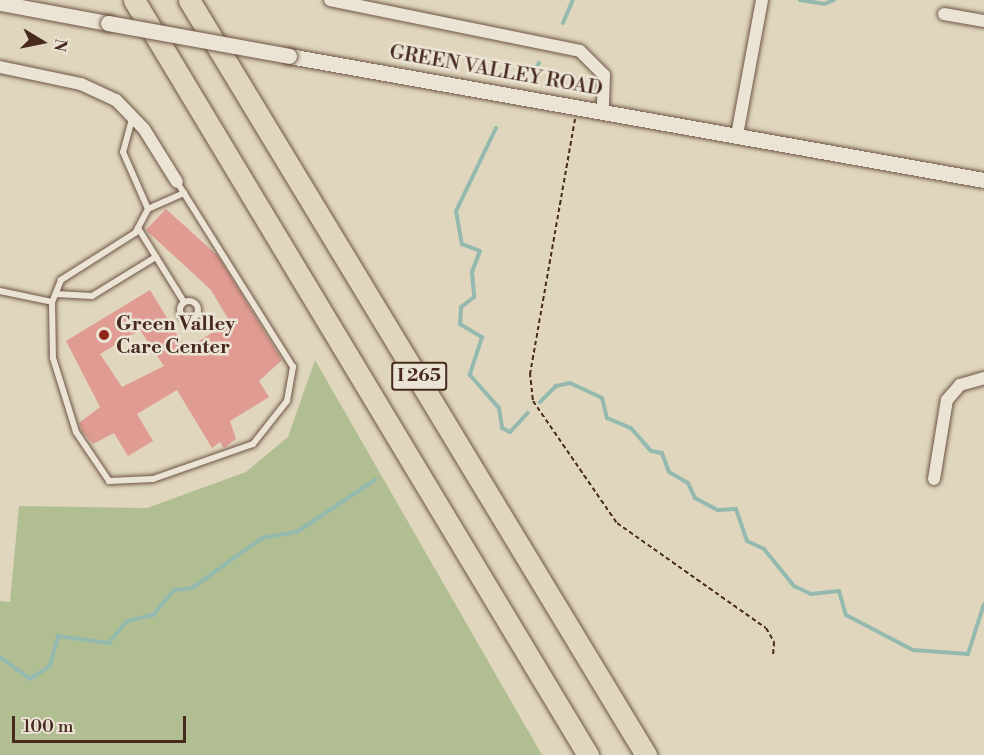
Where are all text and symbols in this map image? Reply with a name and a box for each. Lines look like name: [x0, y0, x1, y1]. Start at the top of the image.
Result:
north arrow: [12, 12, 72, 72]
text: N: [49, 37, 71, 53]
street label: GREEN VALLEY ROAD: [388, 40, 604, 102]
place label: Green Valley Care Center: [116, 312, 235, 359]
marker: Green Valley Care Center: [97, 328, 111, 342]
road number: I 265: [390, 361, 448, 391]
scale bar: [15, 704, 189, 742]
text: 100 m: [23, 715, 74, 738]

